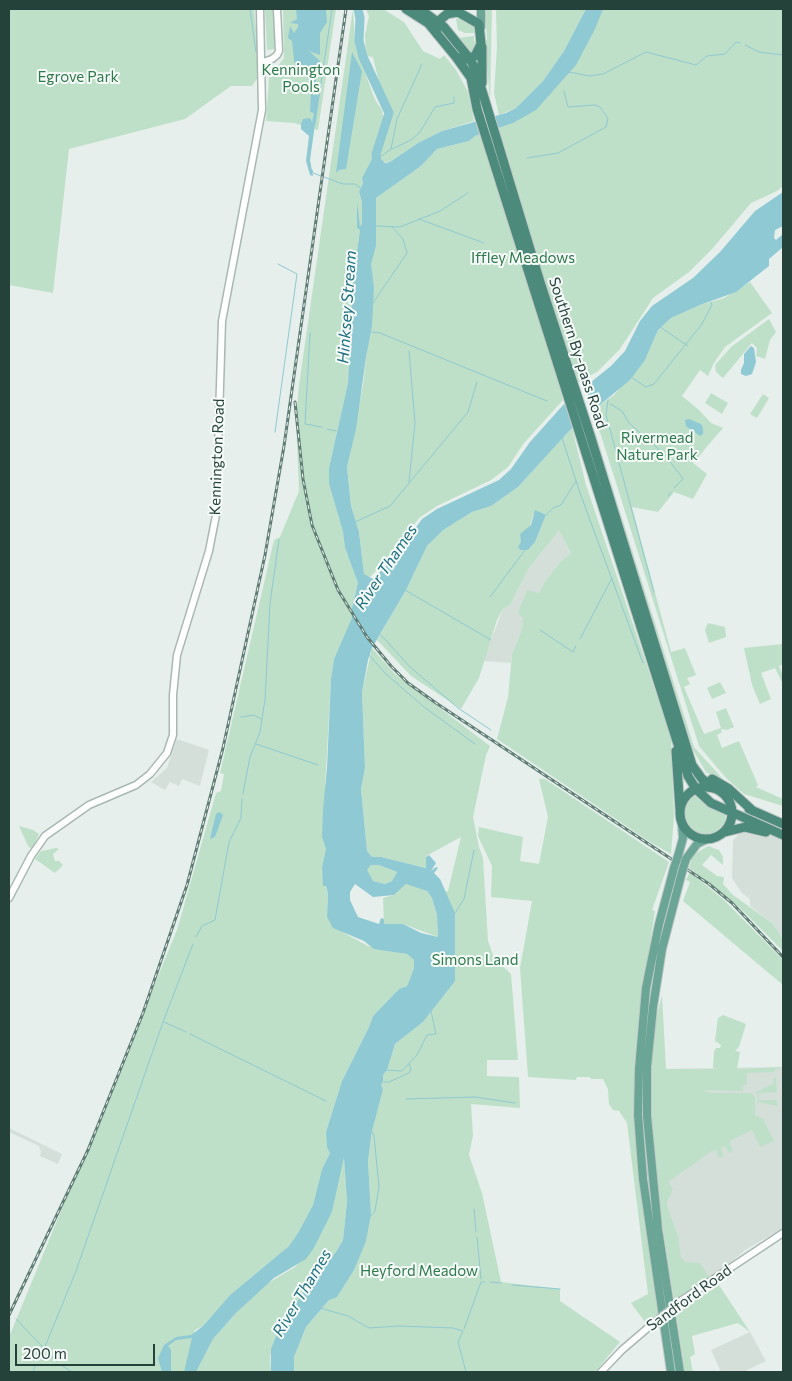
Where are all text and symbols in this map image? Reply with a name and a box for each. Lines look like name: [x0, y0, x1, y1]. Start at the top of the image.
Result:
park label: Kennington Pools: [262, 61, 340, 96]
park label: Egrove Park: [37, 68, 119, 86]
park label: Iffley Meadows: [471, 249, 575, 267]
water label: Hinksey Stream: [333, 250, 361, 364]
street label: Southern By-pass Road: [545, 275, 611, 431]
street label: Kennington Road: [206, 398, 228, 516]
park label: Rivermead Nature Park: [616, 429, 698, 464]
water label: River Thames: [351, 521, 421, 613]
park label: Simons Land: [432, 951, 518, 969]
water label: River Thames: [268, 1246, 336, 1340]
street label: Sandford Road: [643, 1261, 735, 1335]
park label: Heyford Meadow: [360, 1262, 478, 1280]
scale bar: [18, 1334, 158, 1366]
text: 200 m: [23, 1344, 67, 1362]

